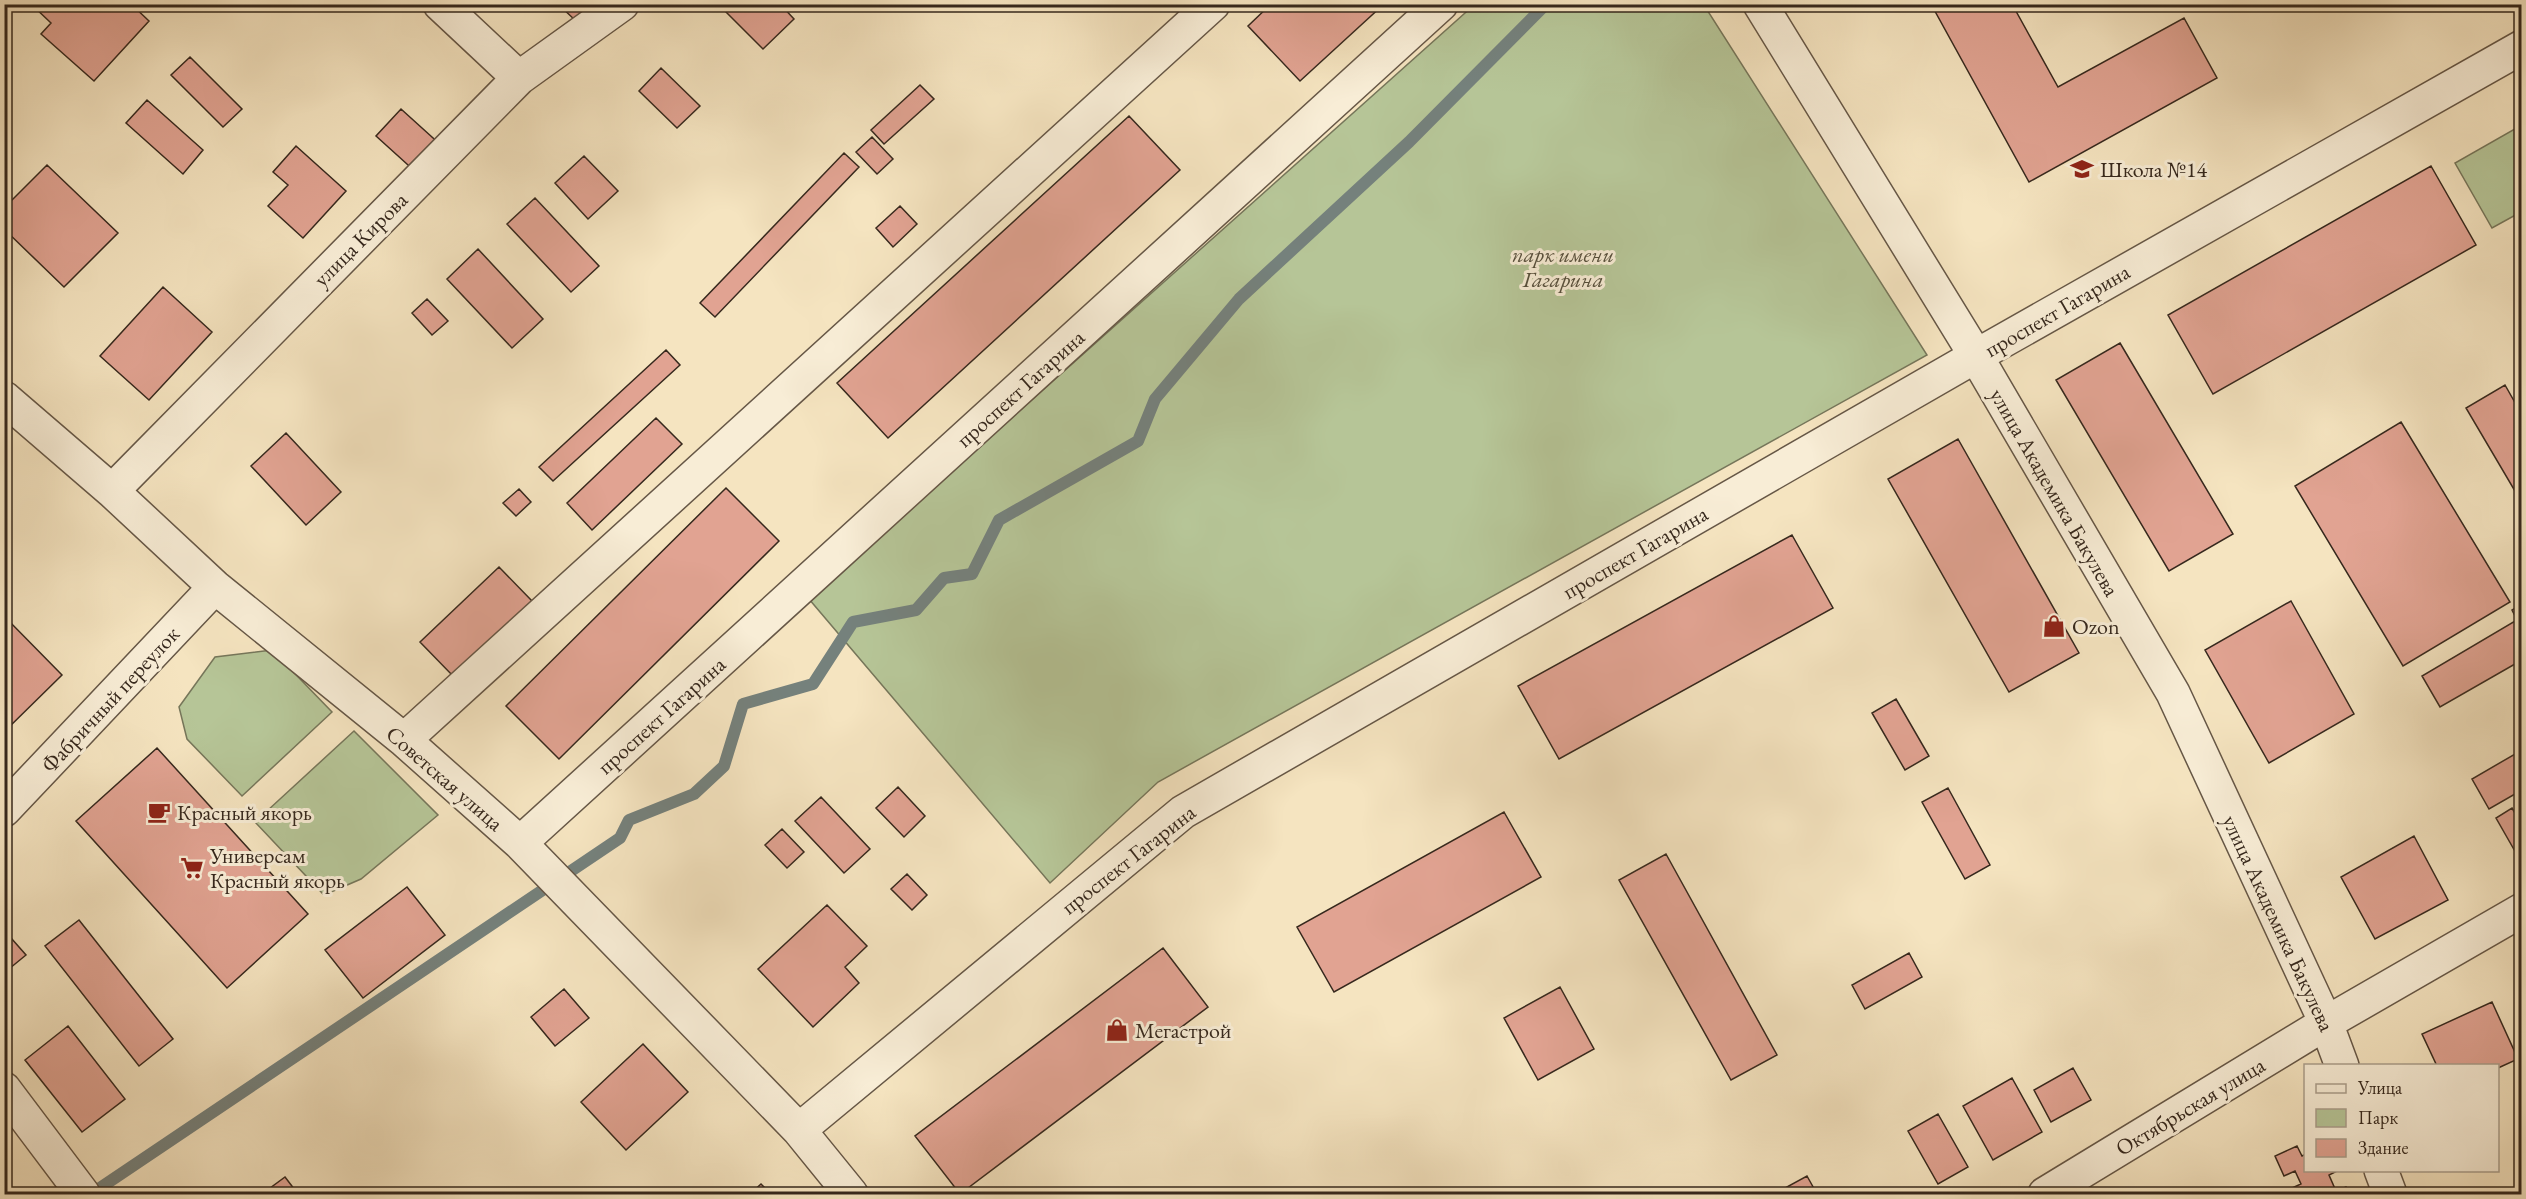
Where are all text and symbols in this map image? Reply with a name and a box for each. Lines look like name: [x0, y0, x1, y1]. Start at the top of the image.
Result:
place label: Школа №14: [2100, 155, 2208, 184]
school or university icon: Школа №14: [2069, 156, 2095, 182]
street label: улица Кирова: [307, 186, 414, 293]
park label: парк имени Гагарина: [1512, 240, 1614, 294]
street label: проспект Гагарина: [1979, 257, 2135, 364]
street label: проспект Гагарина: [950, 323, 1091, 454]
street label: улица Академика Бакулева: [1983, 383, 2126, 602]
street label: проспект Гагарина: [1557, 499, 1713, 606]
place label: Ozon: [2072, 612, 2120, 641]
shop icon: Ozon: [2041, 613, 2067, 639]
street label: Фабричный переулок: [35, 620, 186, 779]
street label: проспект Гагарина: [591, 650, 732, 781]
street label: Советская улица: [380, 719, 510, 838]
place label: Красный якорь: [177, 798, 312, 827]
street label: проспект Гагарина: [1055, 798, 1202, 921]
cafe icon: Красный якорь: [146, 799, 172, 825]
street label: улица Академика Бакулева: [2216, 810, 2342, 1036]
place label: Универсам Красный якорь: [209, 841, 345, 895]
supermarket icon: Универсам Красный якорь: [179, 855, 205, 881]
place label: Мегастрой: [1135, 1016, 1232, 1045]
shop icon: Мегастрой: [1104, 1017, 1130, 1043]
street label: Октябрьская улица: [2110, 1050, 2271, 1163]
legend: [2304, 1064, 2499, 1172]
text: Улица: [2357, 1076, 2403, 1099]
text: Парк: [2358, 1106, 2398, 1129]
text: Здание: [2358, 1136, 2408, 1159]

